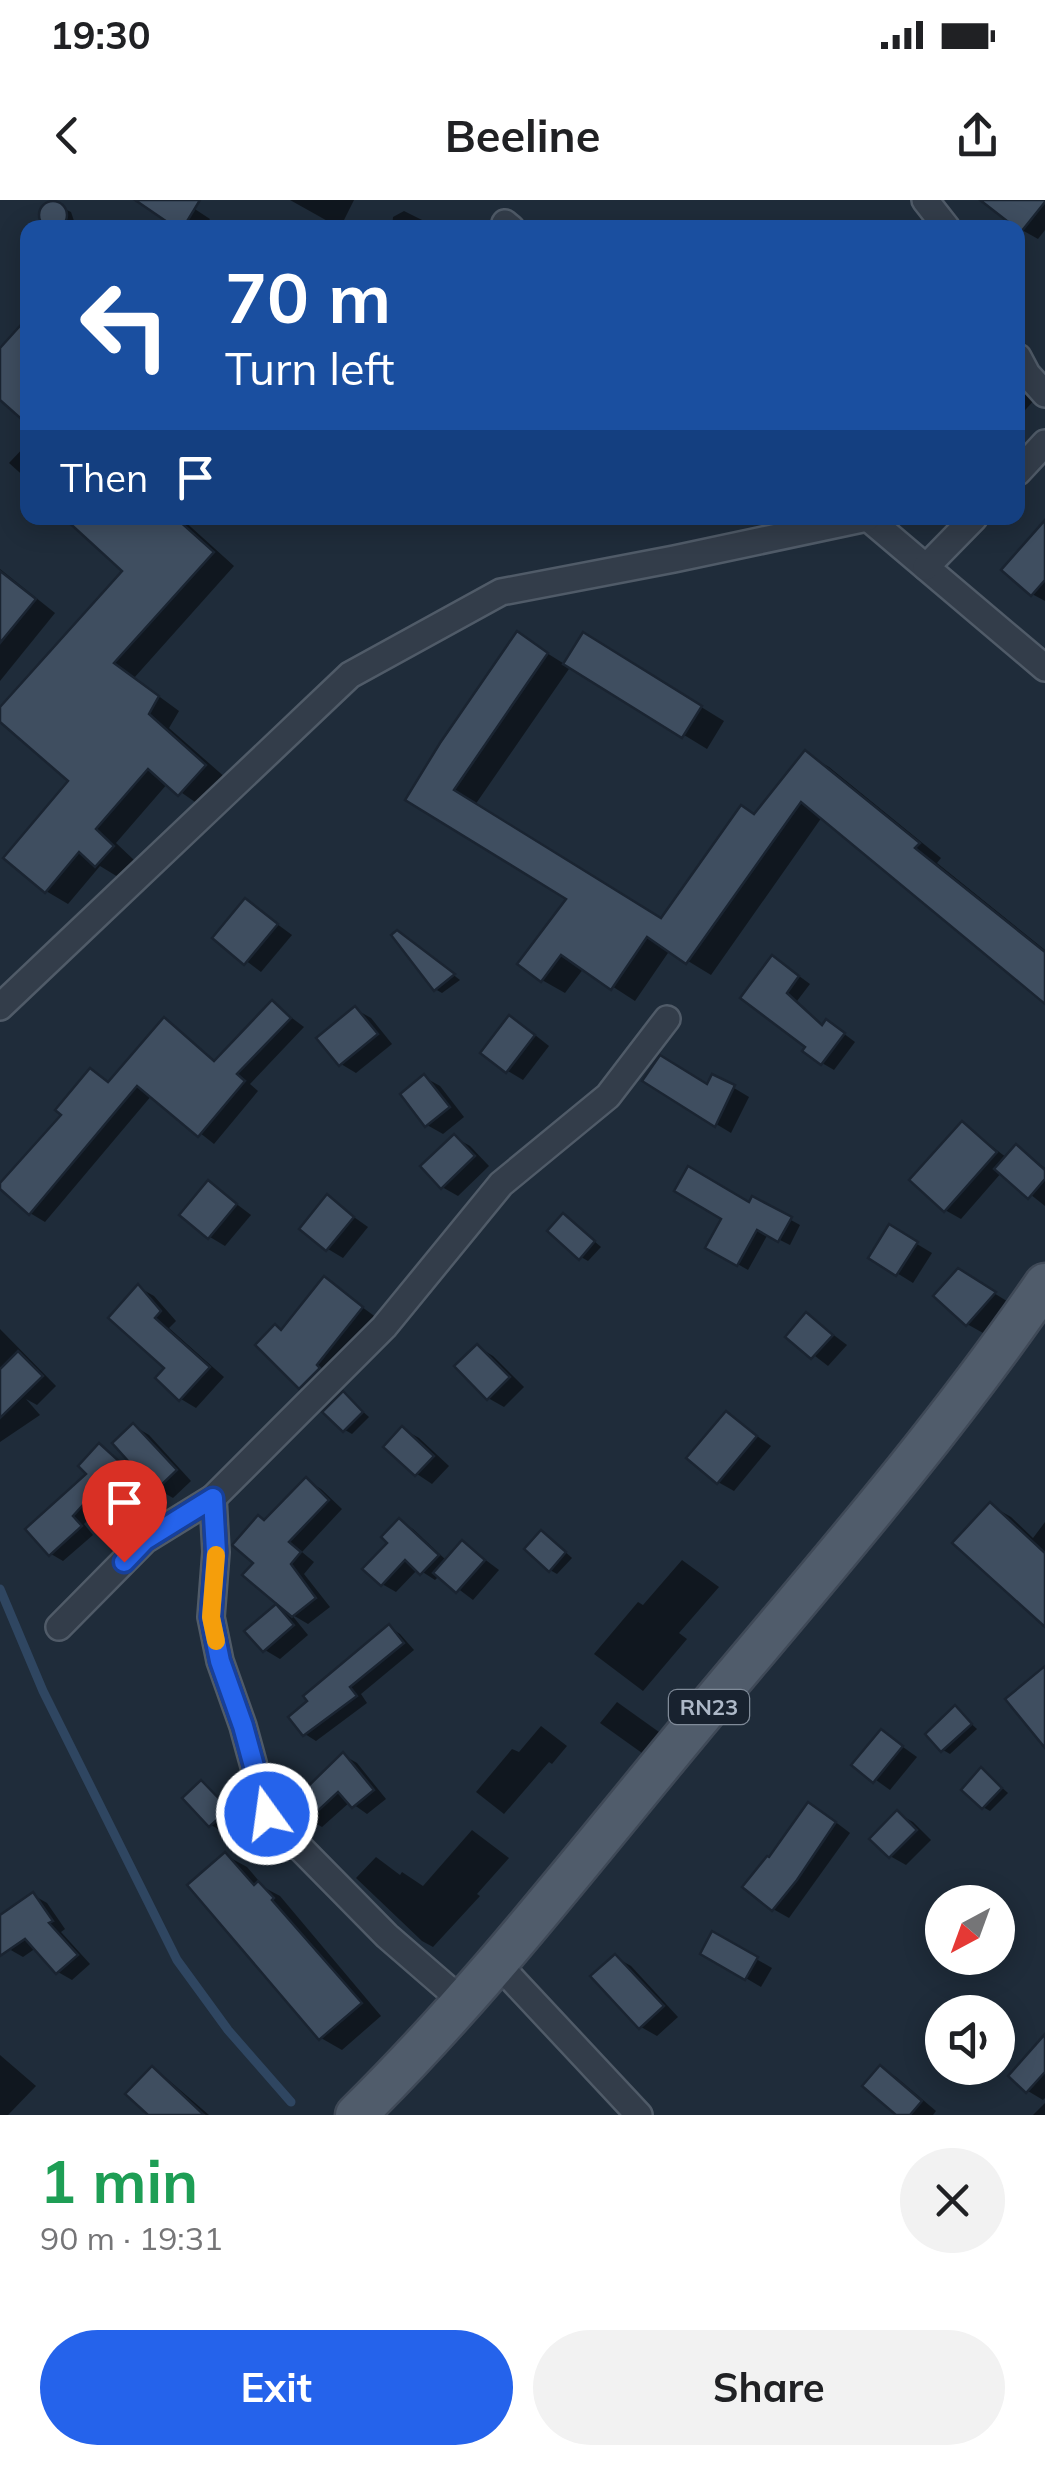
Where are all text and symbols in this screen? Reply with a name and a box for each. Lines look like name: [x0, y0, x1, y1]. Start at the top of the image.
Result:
text: 19:30: [50, 11, 151, 59]
text: Beeline: [445, 107, 600, 163]
icon: back: [40, 108, 95, 163]
icon: share: [950, 108, 1005, 163]
text: 70 m: [225, 253, 391, 341]
icon: left: [60, 260, 190, 390]
text: Turn left: [225, 340, 394, 396]
icon: arrive: [168, 450, 223, 505]
text: Then: [60, 454, 148, 502]
pin: [82, 1460, 167, 1563]
icon: arrive: [97, 1475, 152, 1530]
road number: RN23: [669, 1690, 749, 1724]
position arrow: [215, 1762, 319, 1866]
north arrow: [925, 1885, 1015, 1975]
map controls: [925, 1885, 1015, 2085]
button: sound: [925, 1995, 1015, 2085]
text: 1 min: [40, 2143, 198, 2218]
button: close: [900, 2148, 1005, 2253]
text: 90 m · 19:31: [40, 2218, 223, 2258]
button: Exit: [40, 2330, 513, 2445]
button: Share: [533, 2330, 1005, 2445]

